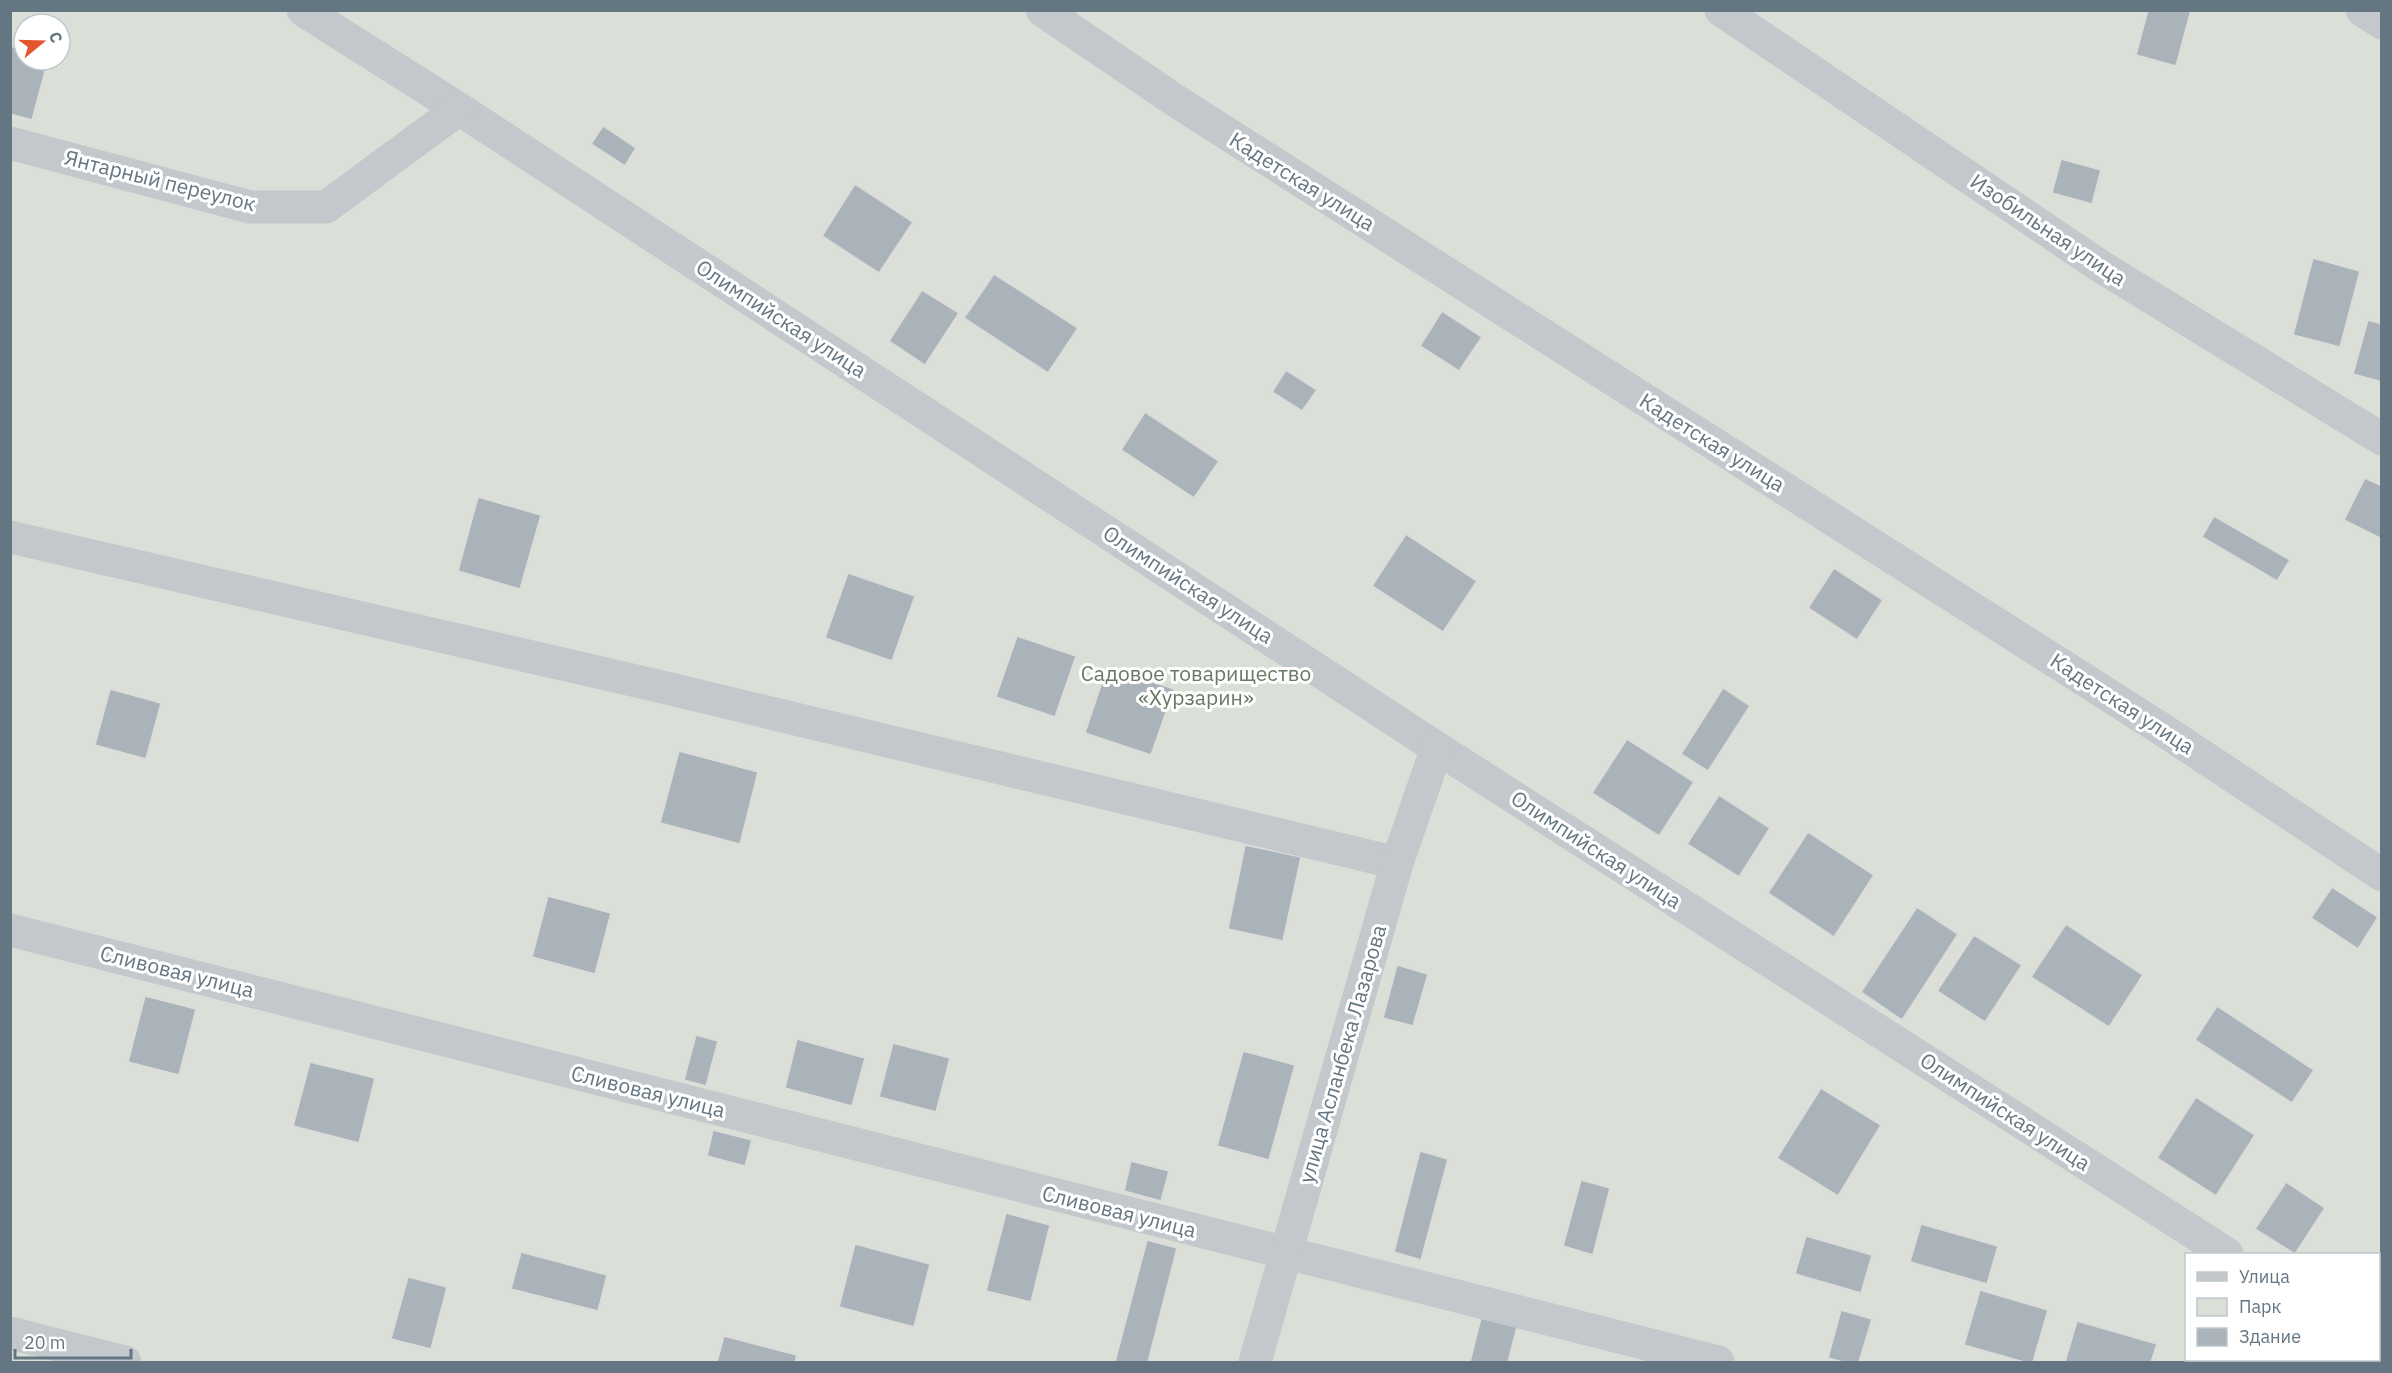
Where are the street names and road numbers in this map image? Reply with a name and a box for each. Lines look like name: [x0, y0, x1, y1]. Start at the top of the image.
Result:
street label: Кадетская улица: [1225, 125, 1381, 237]
street label: Янтарный переулок: [62, 143, 259, 217]
street label: Изобильная улица: [1965, 167, 2132, 292]
street label: Олимпийская улица: [691, 253, 872, 384]
street label: Кадетская улица: [1635, 386, 1791, 498]
street label: Олимпийская улица: [1098, 519, 1279, 650]
street label: Кадетская улица: [2045, 646, 2200, 760]
street label: Олимпийская улица: [1506, 784, 1687, 915]
street label: улица Асланбека Лазарова: [1292, 921, 1392, 1186]
street label: Сливовая улица: [97, 938, 257, 1004]
street label: Олимпийская улица: [1915, 1046, 2096, 1177]
street label: Сливовая улица: [568, 1058, 728, 1124]
street label: Сливовая улица: [1039, 1178, 1199, 1244]

